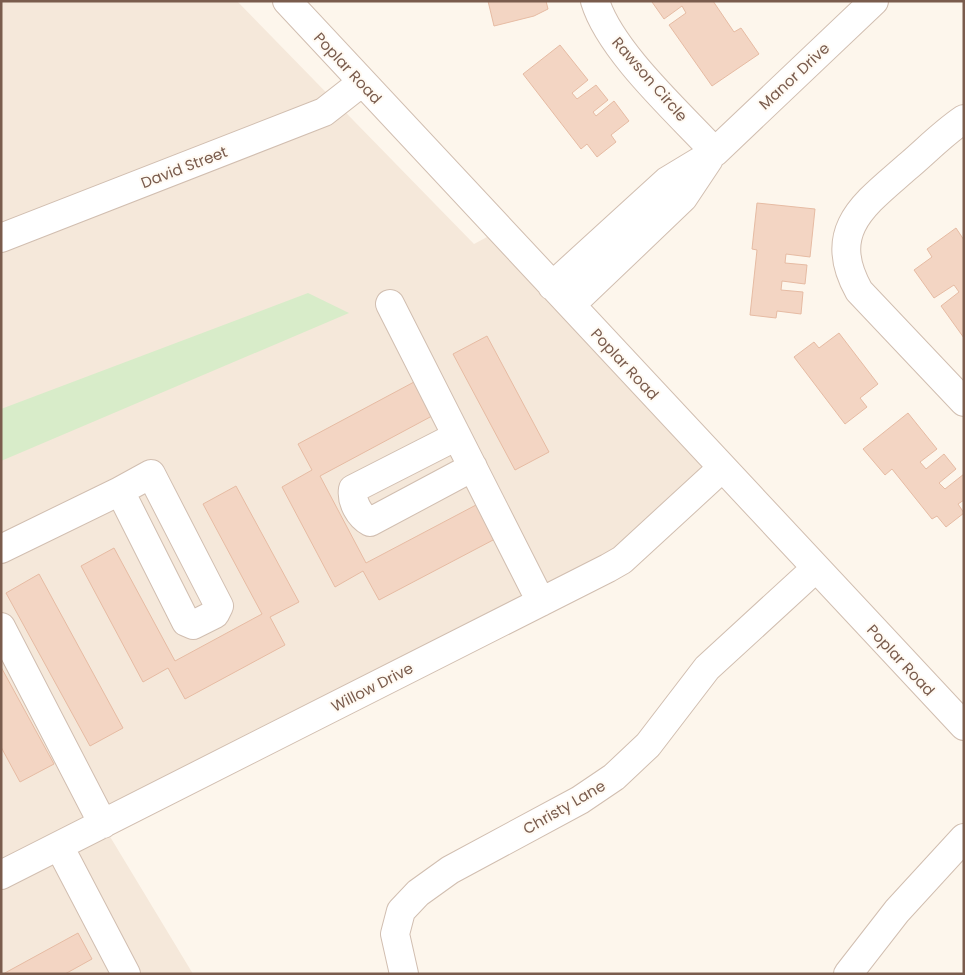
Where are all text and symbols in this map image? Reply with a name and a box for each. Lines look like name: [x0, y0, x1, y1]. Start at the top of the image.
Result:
street label: Poplar Road: [309, 28, 387, 108]
street label: Rawson Circle: [607, 32, 693, 126]
street label: Manor Drive: [754, 38, 834, 114]
street label: David Street: [138, 141, 230, 193]
street label: Poplar Road: [586, 324, 664, 404]
street label: Poplar Road: [862, 620, 940, 700]
street label: Willow Drive: [327, 657, 417, 717]
street label: Christy Lane: [519, 775, 609, 839]

